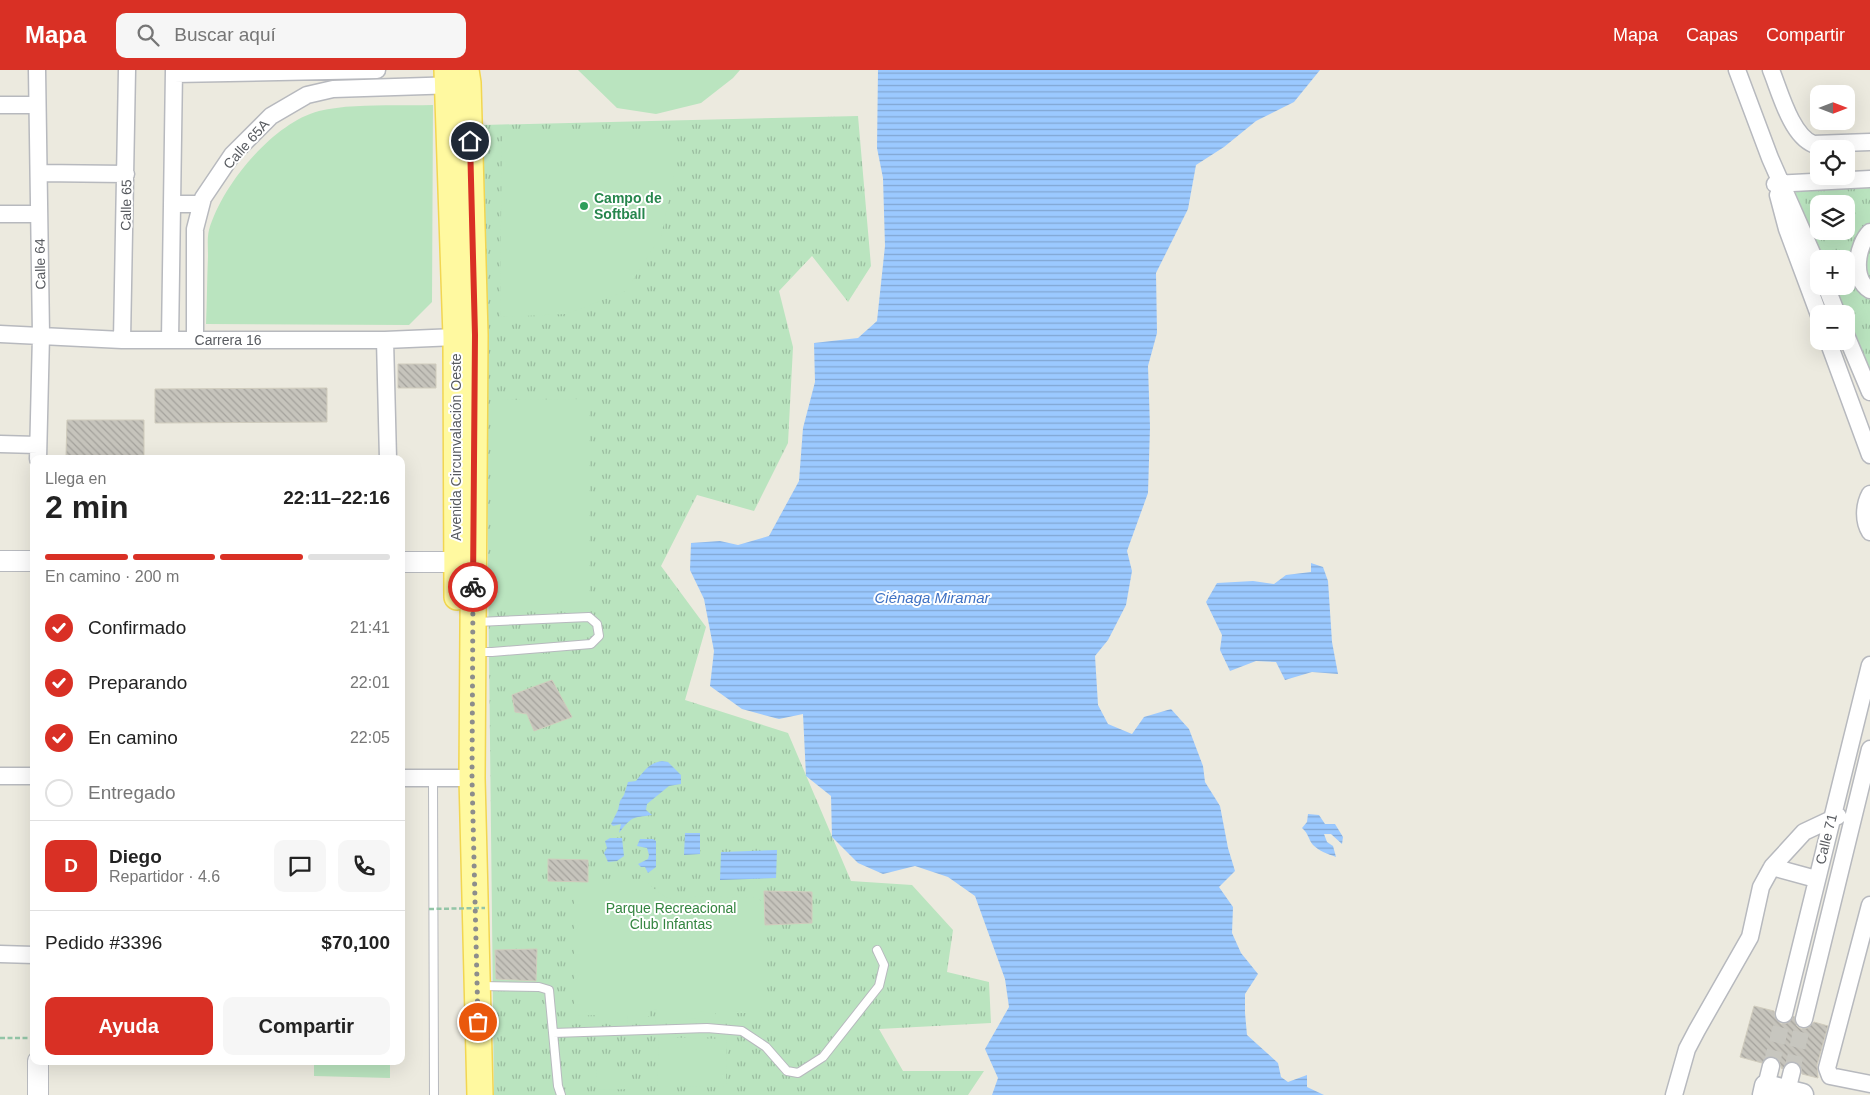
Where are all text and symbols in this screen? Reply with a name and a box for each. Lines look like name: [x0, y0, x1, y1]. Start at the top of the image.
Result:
search box: [116, 13, 466, 58]
text: Mapa: [25, 21, 86, 48]
icon: search: [134, 21, 162, 49]
text: Buscar aquí: [174, 24, 276, 45]
text: Mapa: [1613, 25, 1658, 45]
text: Capas: [1686, 25, 1738, 45]
text: Compartir: [1766, 25, 1845, 45]
north arrow: [1810, 85, 1855, 130]
map controls: [1810, 85, 1855, 350]
street label: Calle 65A: [220, 116, 273, 172]
pin: [449, 120, 491, 162]
icon: home: [456, 127, 484, 155]
button: locate: [1810, 140, 1855, 185]
street label: Calle 65: [118, 179, 134, 231]
place label: Campo de Softball: [594, 190, 662, 222]
button: layers: [1810, 195, 1855, 240]
marker: Campo de Softball: [578, 200, 590, 212]
street label: Calle 64: [32, 238, 48, 290]
button: +: [1810, 250, 1855, 295]
button: −: [1810, 305, 1855, 350]
street label: Carrera 16: [195, 332, 262, 348]
street label: Avenida Circunvalación Oeste: [448, 353, 464, 541]
text: Llega en: [45, 470, 106, 487]
text: 22:11–22:16: [283, 487, 390, 508]
text: 2 min: [45, 489, 129, 525]
courier: [448, 562, 498, 612]
text: En camino · 200 m: [45, 568, 179, 585]
icon: bike: [459, 573, 487, 601]
water label: Ciénaga Miramar: [874, 589, 991, 606]
icon: check: [45, 614, 73, 642]
text: Confirmado: [88, 617, 186, 638]
text: 21:41: [350, 619, 390, 636]
icon: check: [45, 669, 73, 697]
text: Preparando: [88, 672, 187, 693]
text: 22:01: [350, 674, 390, 691]
icon: check: [45, 724, 73, 752]
text: En camino: [88, 727, 178, 748]
text: 22:05: [350, 729, 390, 746]
text: Entregado: [88, 782, 176, 803]
street label: Calle 71: [1812, 812, 1840, 866]
button: chat: [274, 840, 326, 892]
button: phone: [338, 840, 390, 892]
text: Diego: [109, 846, 162, 867]
text: D: [64, 855, 78, 876]
text: Repartidor · 4.6: [109, 868, 220, 885]
park label: Parque Recreacional Club Infantas: [606, 900, 736, 932]
text: Pedido #3396: [45, 932, 162, 953]
text: $70,100: [321, 932, 390, 953]
button: Ayuda: [45, 997, 213, 1055]
button: Compartir: [223, 997, 390, 1055]
pin: [457, 1001, 499, 1043]
icon: bag: [464, 1008, 492, 1036]

